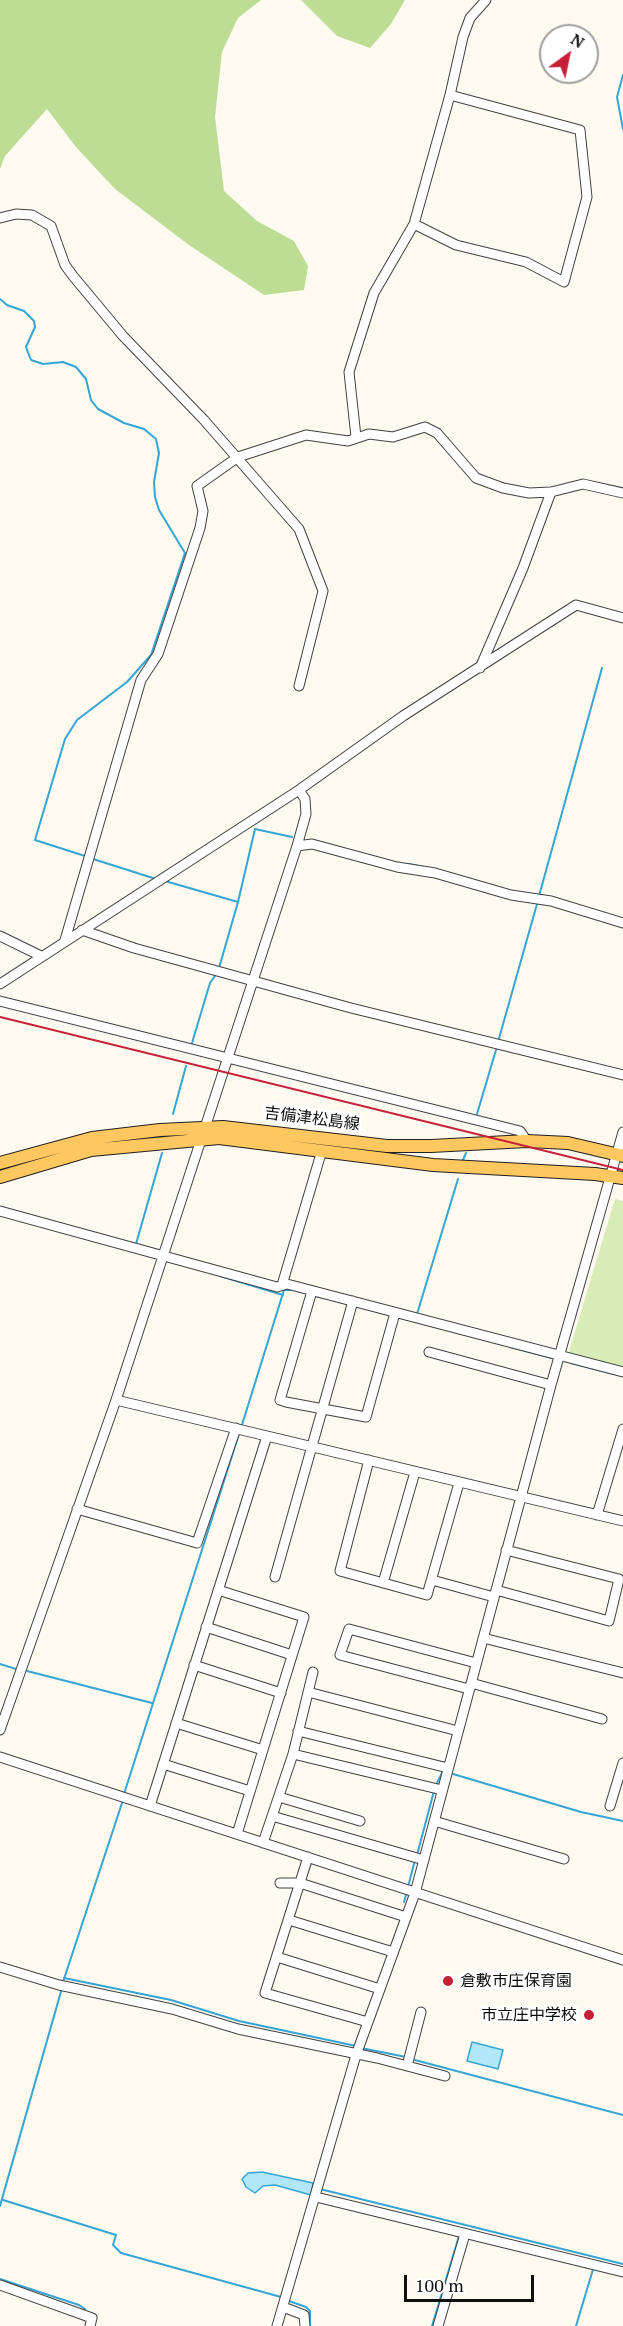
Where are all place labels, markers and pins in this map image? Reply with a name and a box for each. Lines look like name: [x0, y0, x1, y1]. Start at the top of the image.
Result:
place label: 倉敷市庄保育園: [460, 1971, 572, 1991]
marker: 倉敷市庄保育園: [441, 1974, 455, 1988]
place label: 市立庄中学校: [481, 2005, 577, 2025]
marker: 市立庄中学校: [582, 2008, 596, 2022]

